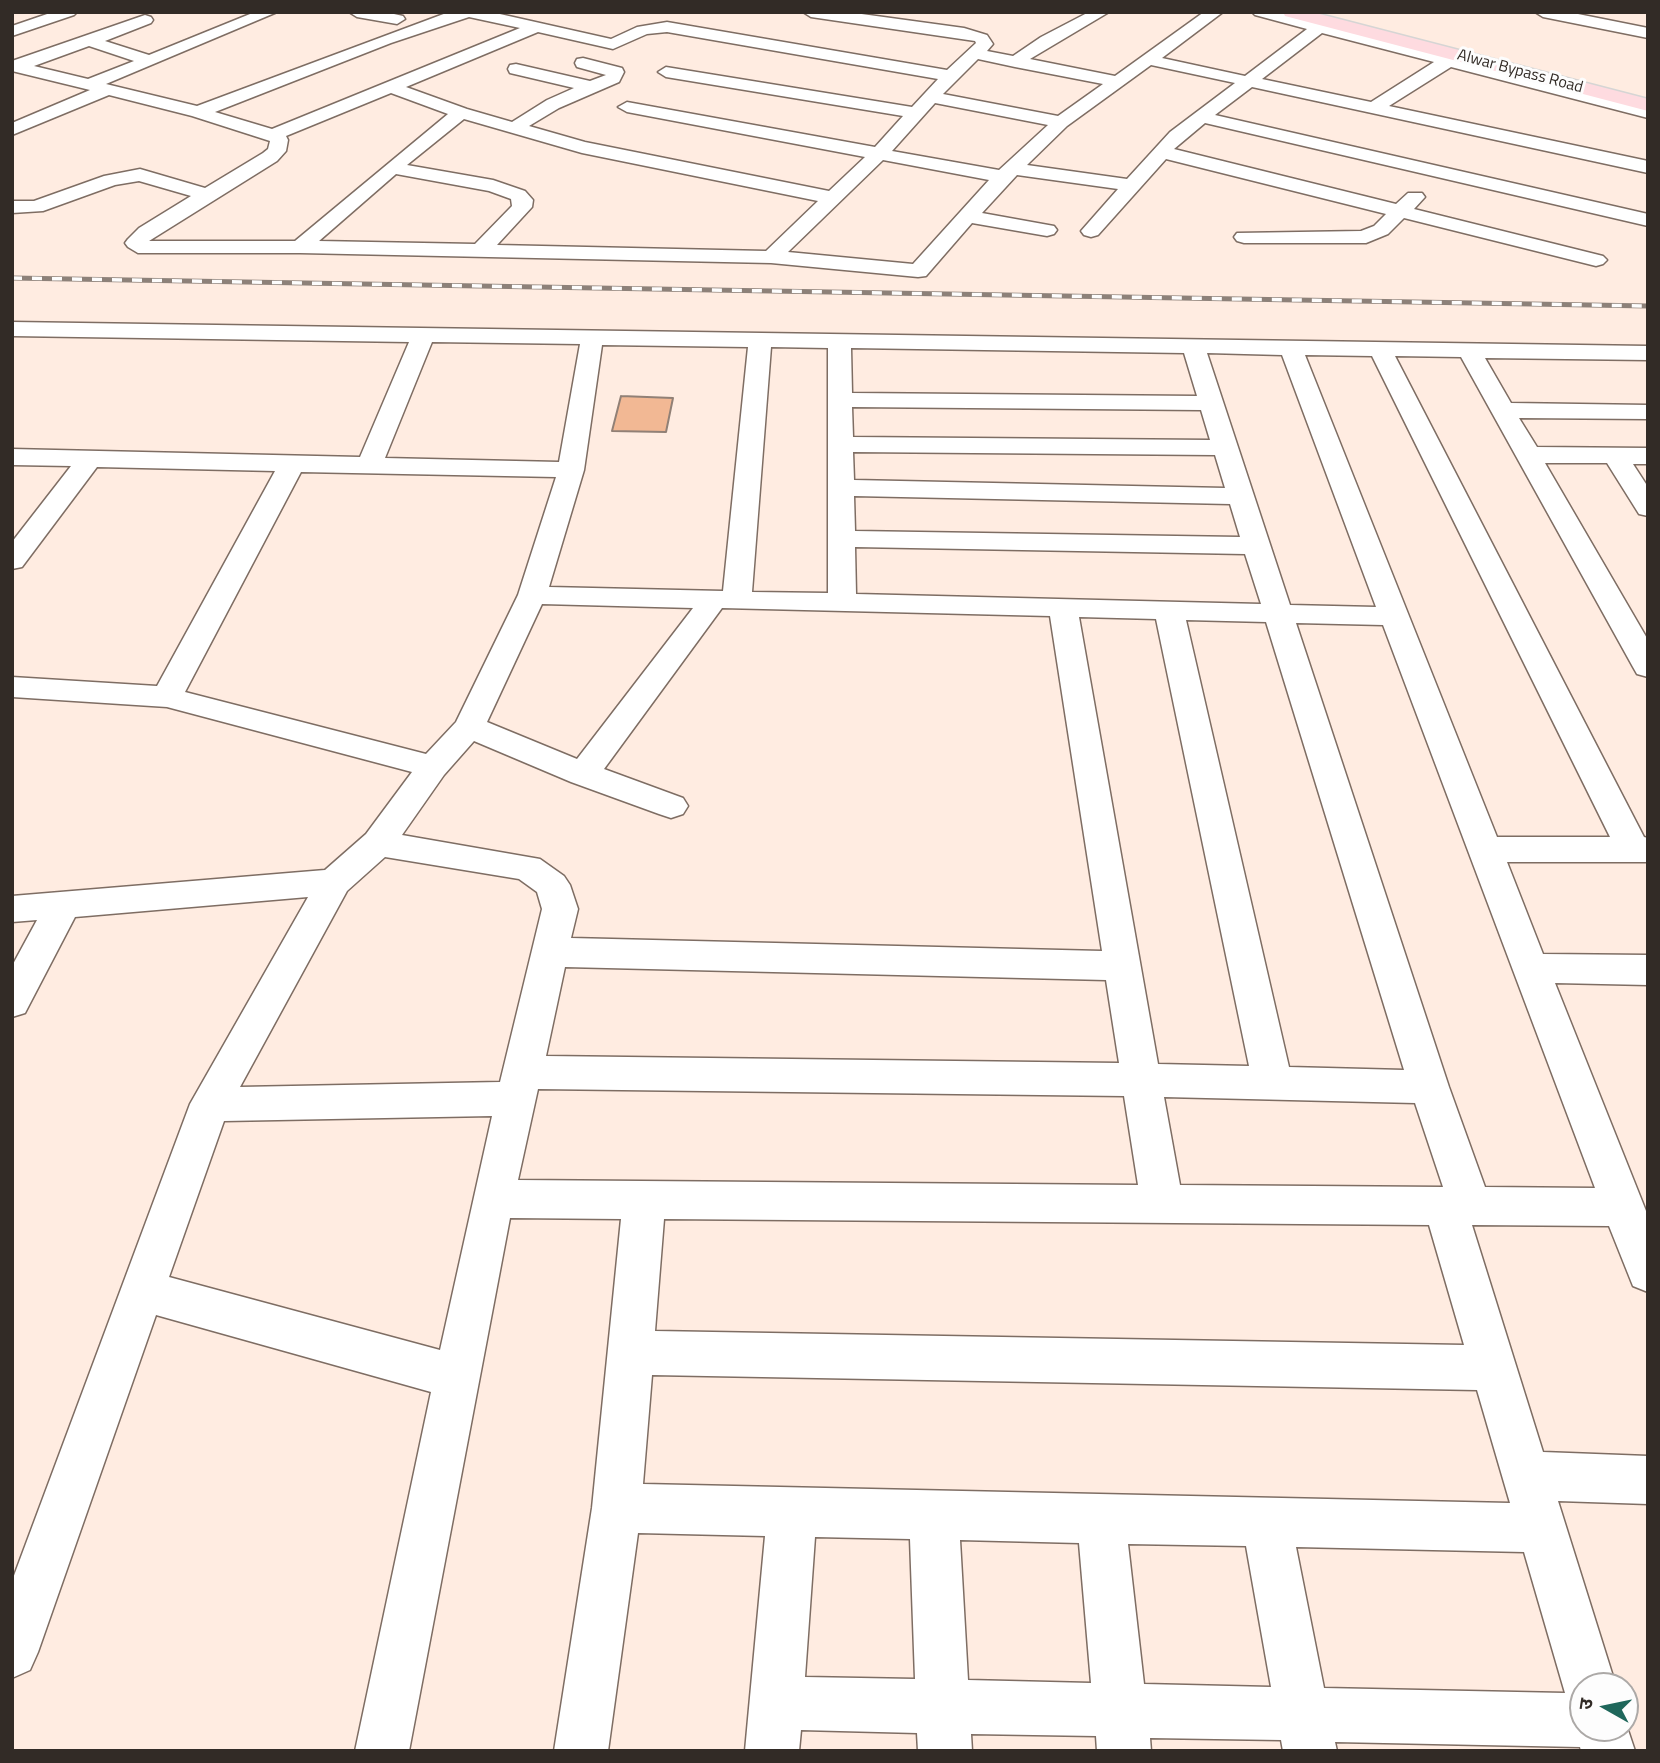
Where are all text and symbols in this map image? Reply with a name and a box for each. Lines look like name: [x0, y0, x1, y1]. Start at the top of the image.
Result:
street label: Alwar Bypass Road: [1455, 46, 1585, 98]
north arrow: [1569, 1672, 1639, 1742]
text: उ: [1570, 1696, 1600, 1712]

